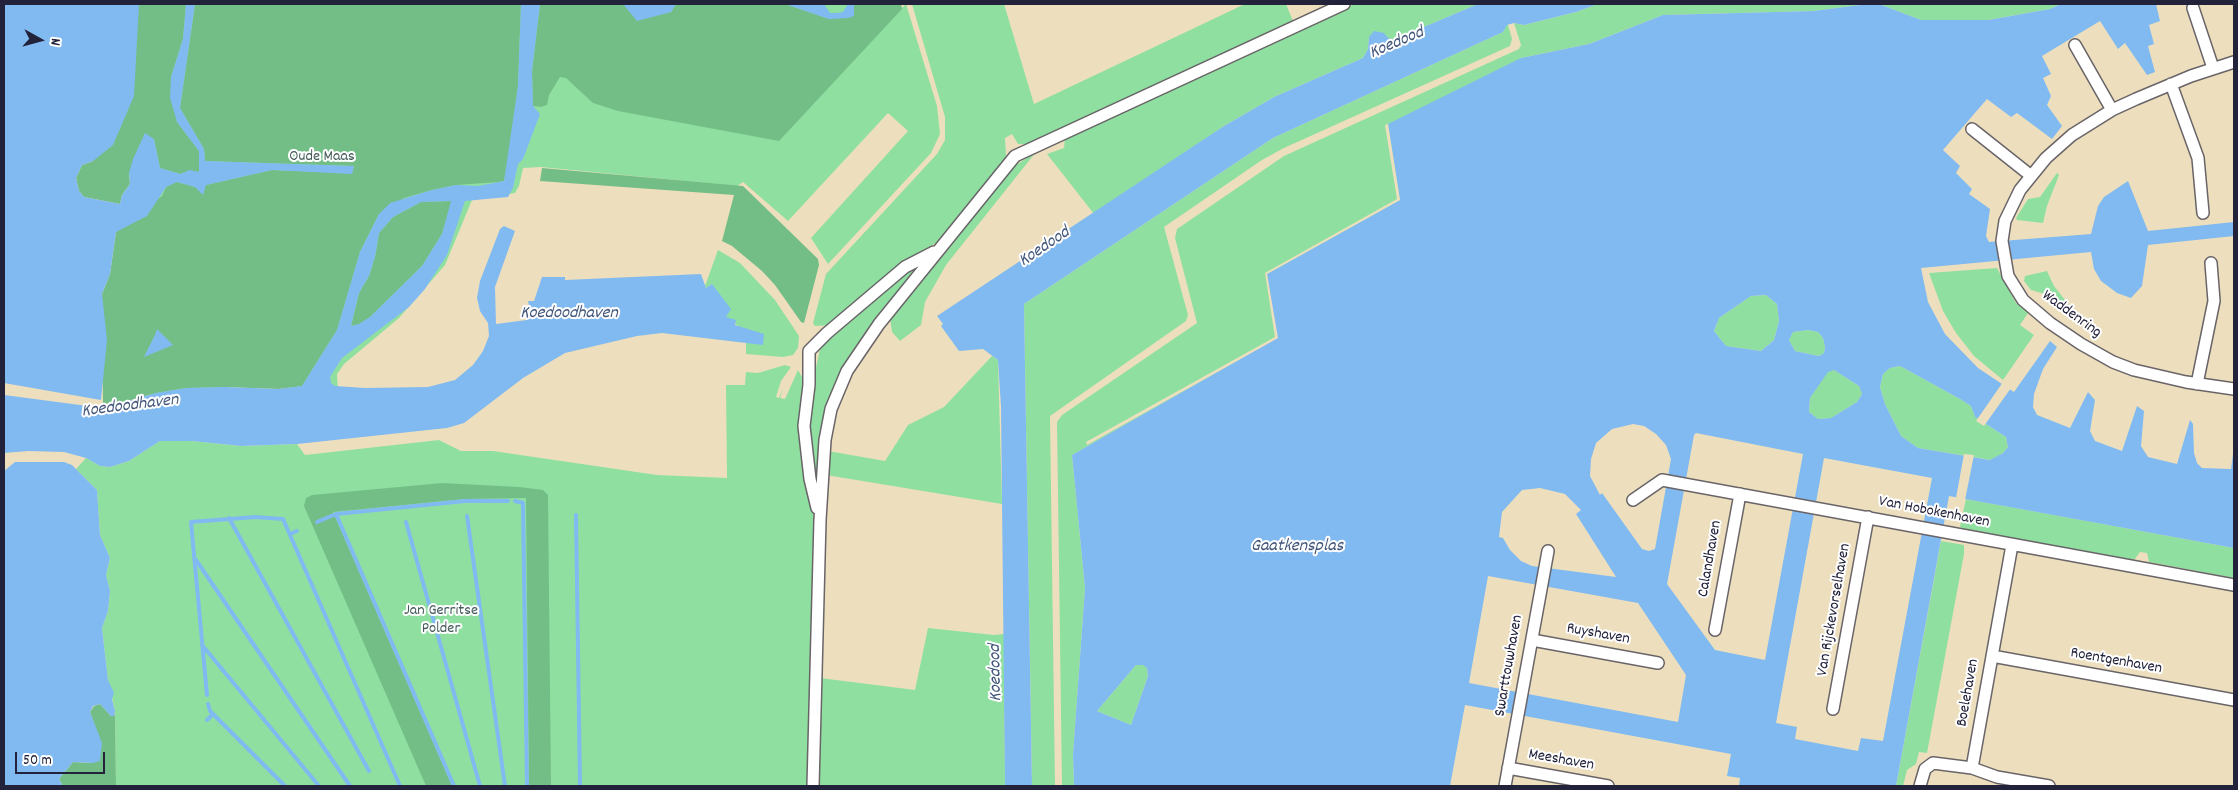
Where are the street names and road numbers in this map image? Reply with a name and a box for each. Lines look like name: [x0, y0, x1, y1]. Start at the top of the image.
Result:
street label: Waddenring: [2037, 287, 2105, 343]
street label: Van Hobokenhaven: [1877, 493, 1991, 533]
street label: Calandhaven: [1695, 519, 1727, 599]
street label: Van Rijckevorselhaven: [1814, 542, 1856, 678]
street label: Swarttouwhaven: [1492, 614, 1528, 718]
street label: Ruyshaven: [1565, 620, 1631, 650]
street label: Roentgenhaven: [2069, 645, 2163, 679]
street label: Boelehaven: [1954, 658, 1984, 728]
street label: Meeshaven: [1527, 746, 1595, 776]

